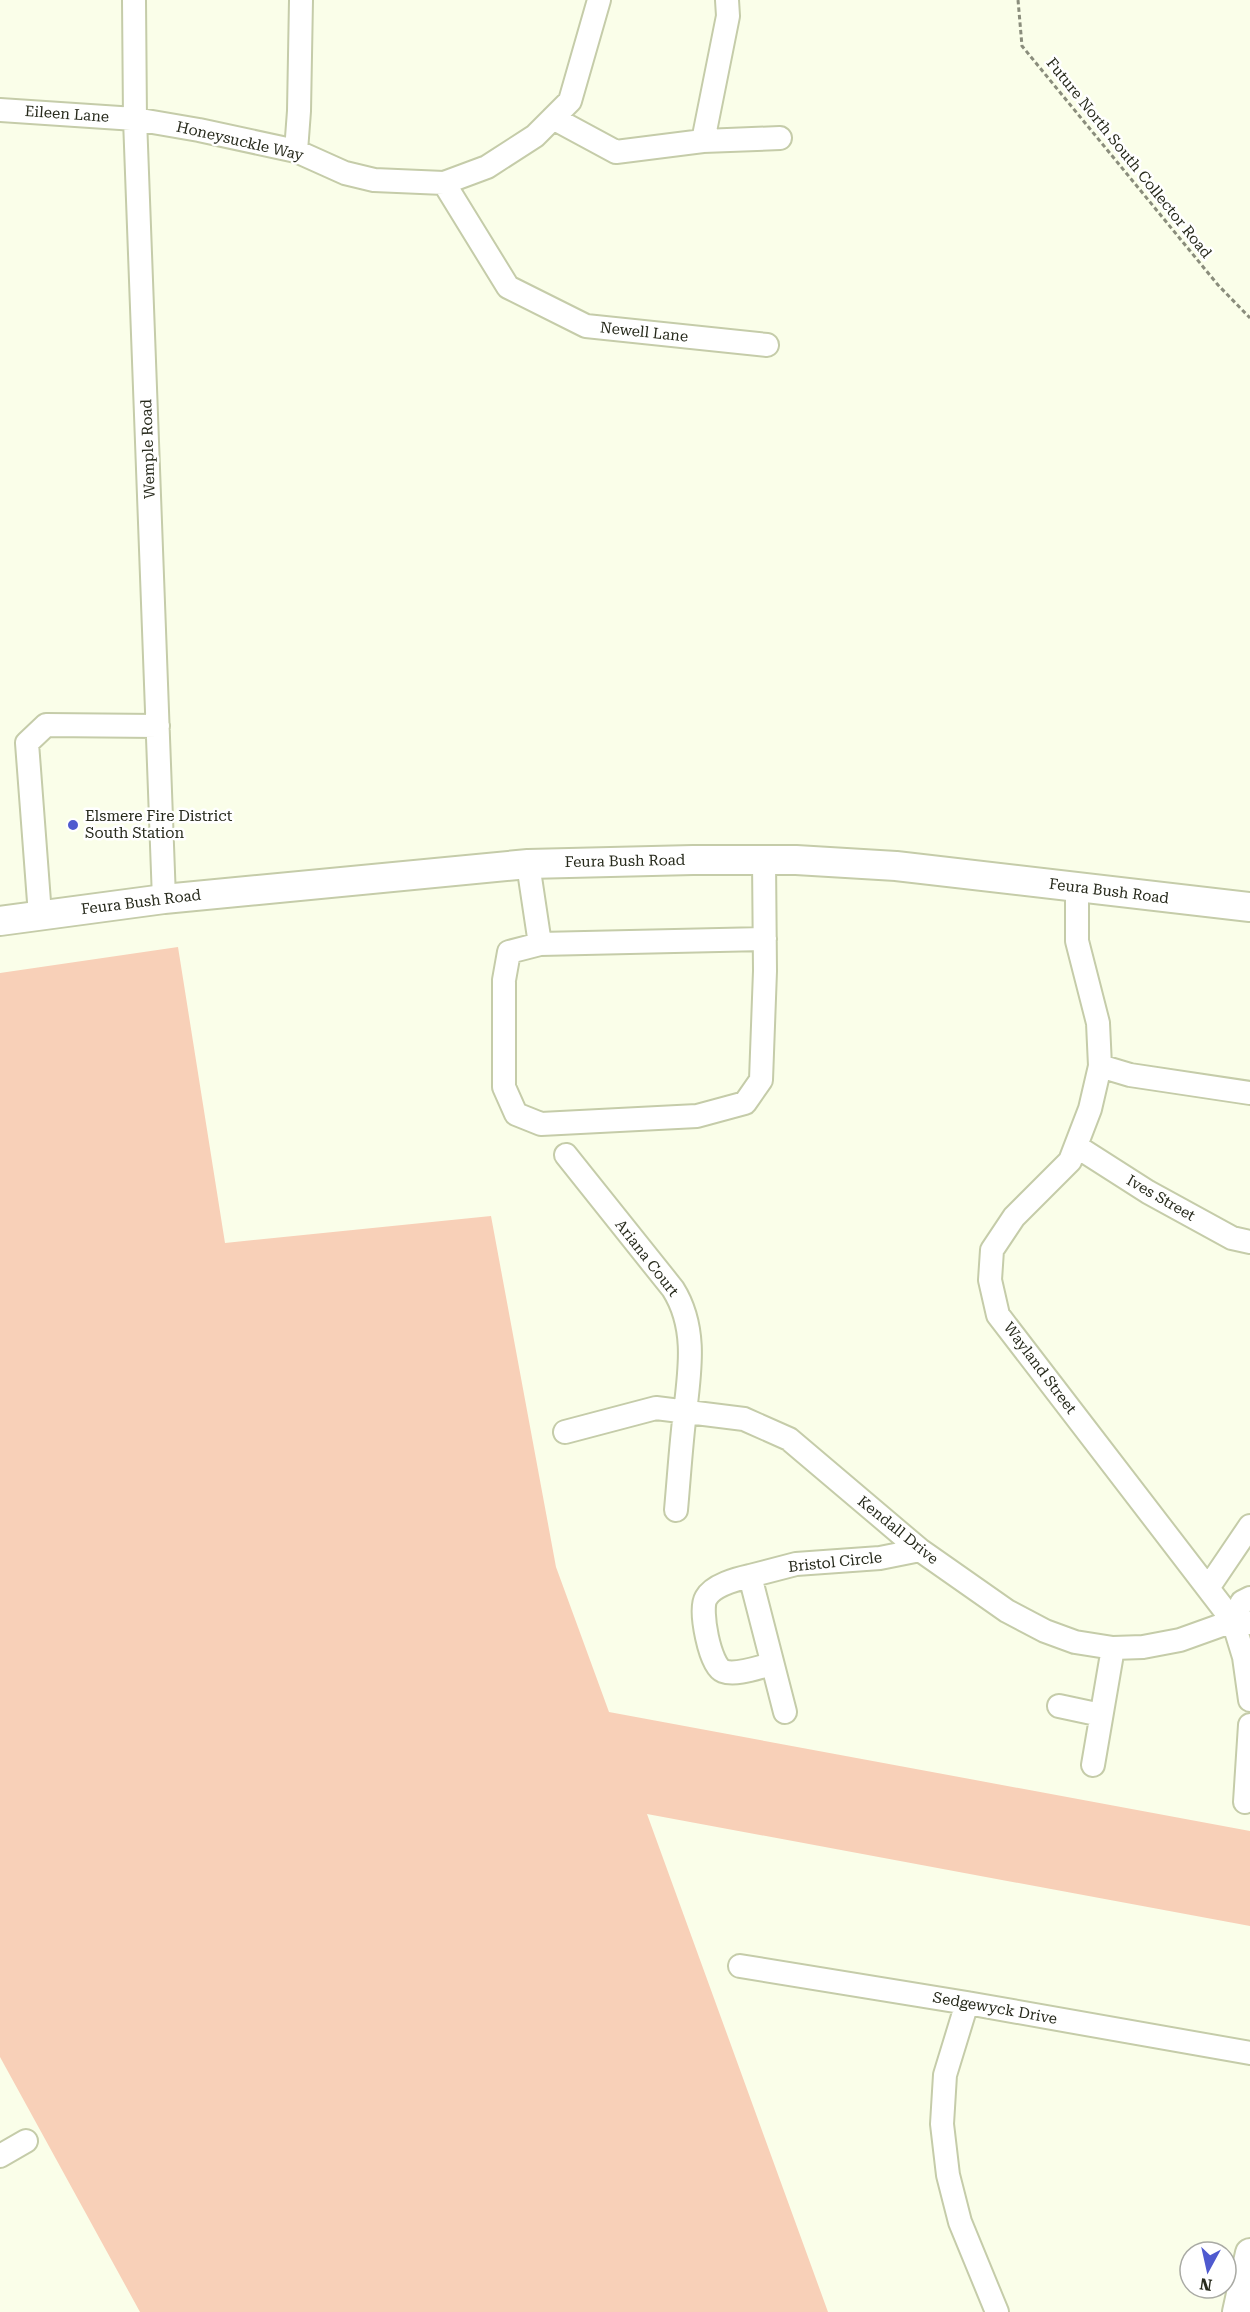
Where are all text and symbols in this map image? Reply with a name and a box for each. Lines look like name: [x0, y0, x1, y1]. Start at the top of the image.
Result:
street label: Future North South Collector Road: [1043, 54, 1216, 262]
street label: Eileen Lane: [24, 102, 110, 126]
street label: Honeysuckle Way: [175, 118, 305, 164]
street label: Newell Lane: [599, 318, 689, 346]
street label: Wemple Road: [137, 398, 159, 499]
place label: Elsmere Fire District South Station: [85, 807, 233, 842]
marker: Elsmere Fire District South Station: [66, 818, 80, 832]
street label: Feura Bush Road: [565, 851, 686, 871]
street label: Feura Bush Road: [1048, 875, 1170, 907]
street label: Feura Bush Road: [80, 886, 202, 918]
street label: Ives Street: [1124, 1171, 1199, 1225]
street label: Ariana Court: [611, 1216, 683, 1300]
street label: Wayland Street: [1000, 1319, 1081, 1418]
street label: Kendall Drive: [854, 1492, 942, 1568]
street label: Bristol Circle: [787, 1548, 883, 1576]
street label: Sedgewyck Drive: [931, 1988, 1059, 2028]
north arrow: [1178, 2240, 1238, 2300]
text: N: [1199, 2274, 1213, 2295]

